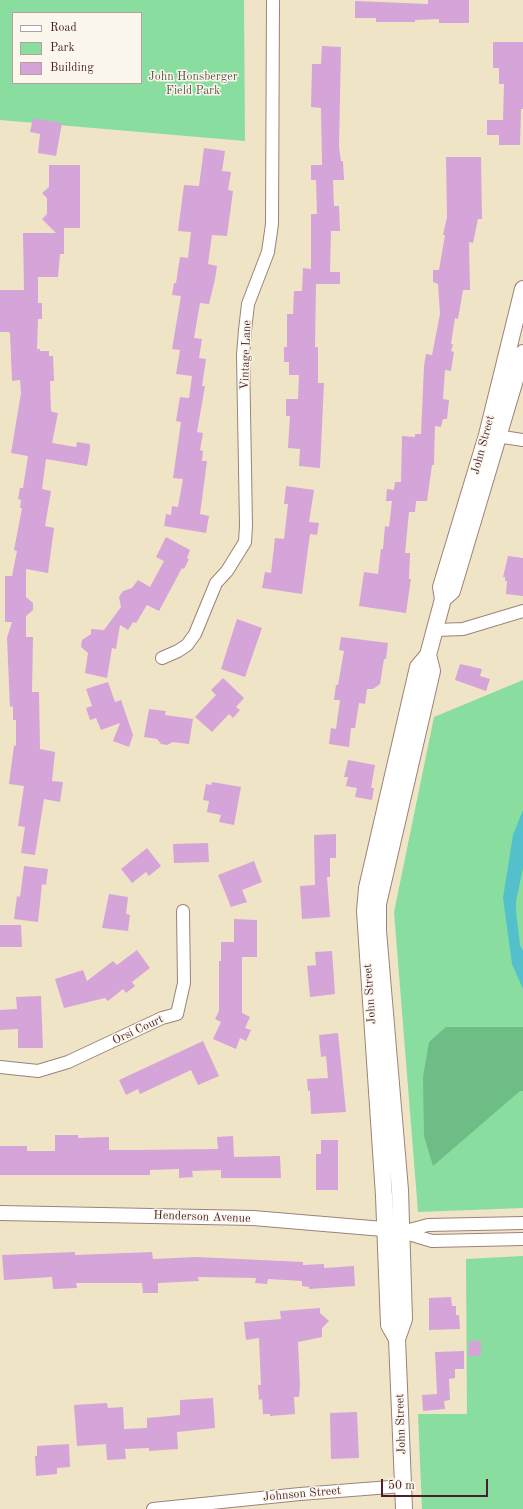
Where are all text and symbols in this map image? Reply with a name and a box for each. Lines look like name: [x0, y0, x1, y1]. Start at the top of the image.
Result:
legend: [12, 12, 142, 84]
text: Road: [50, 22, 77, 34]
text: Park: [50, 42, 75, 54]
text: Building: [50, 62, 94, 74]
park label: John Honsberger Field Park: [148, 70, 238, 98]
street label: Vintage Lane: [238, 320, 254, 390]
street label: John Street: [468, 414, 498, 476]
street label: John Street: [361, 963, 379, 1025]
street label: Orsi Court: [110, 1012, 166, 1048]
street label: Henderson Avenue: [153, 1208, 251, 1226]
street label: John Street: [393, 1393, 409, 1455]
scale bar: [383, 1471, 490, 1497]
text: 50 m: [388, 1480, 415, 1492]
street label: Johnson Street: [262, 1483, 342, 1505]

